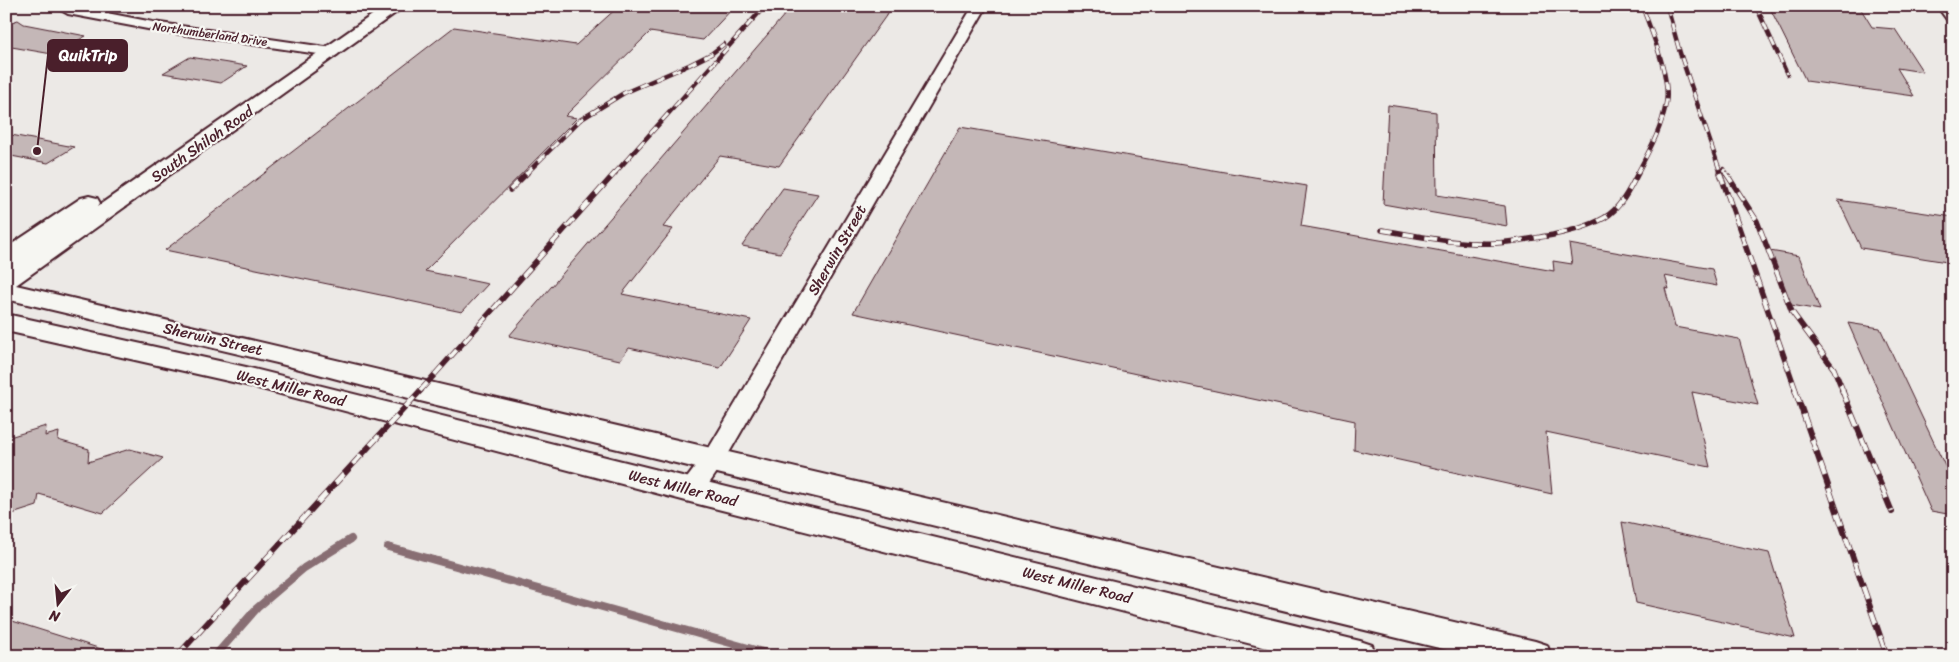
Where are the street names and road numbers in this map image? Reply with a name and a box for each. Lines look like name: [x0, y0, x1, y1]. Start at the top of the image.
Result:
street label: Northumberland Drive: [151, 15, 269, 53]
street label: South Shiloh Road: [145, 98, 260, 189]
street label: Sherwin Street: [800, 199, 874, 300]
street label: Sherwin Street: [161, 315, 266, 363]
street label: West Miller Road: [234, 362, 349, 414]
street label: West Miller Road: [626, 462, 741, 514]
street label: West Miller Road: [1020, 559, 1135, 611]

